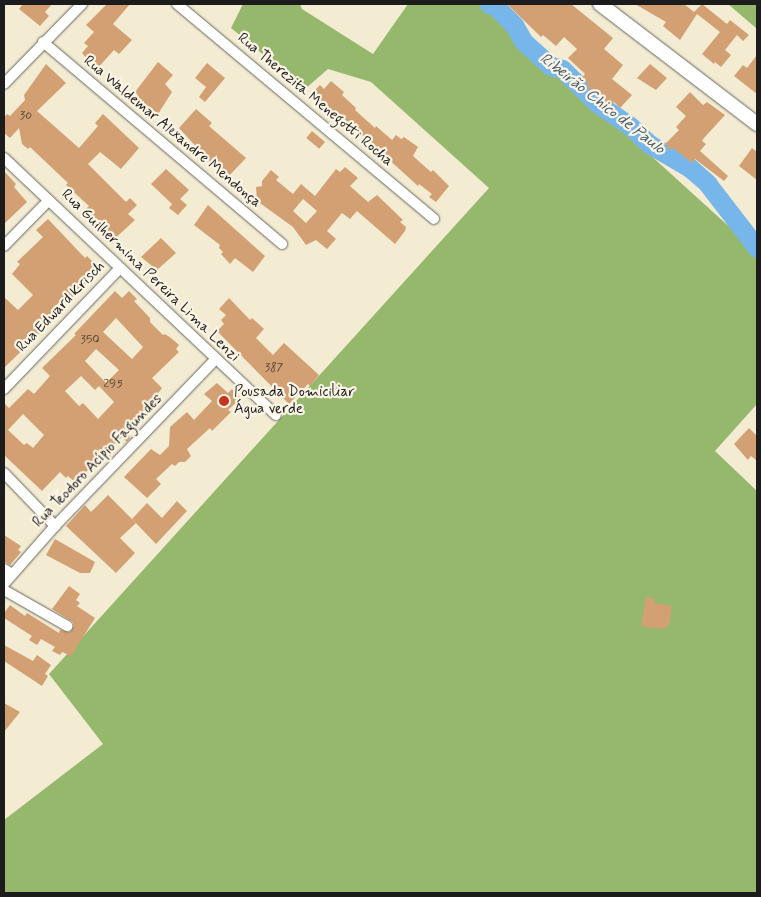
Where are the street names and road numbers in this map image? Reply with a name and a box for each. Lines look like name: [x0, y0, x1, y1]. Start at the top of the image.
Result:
street label: Rua Therezita Menegotti Rocha: [233, 29, 397, 171]
street label: Rua Waldemar Alexandre Mendonça: [79, 52, 265, 212]
street label: Rua Guilhermina Pereira Lima Lenzi: [59, 188, 241, 364]
street label: Rua Edward Krisch: [14, 258, 108, 356]
street label: Rua Teodoro Acípio Fagundes: [31, 392, 165, 530]

